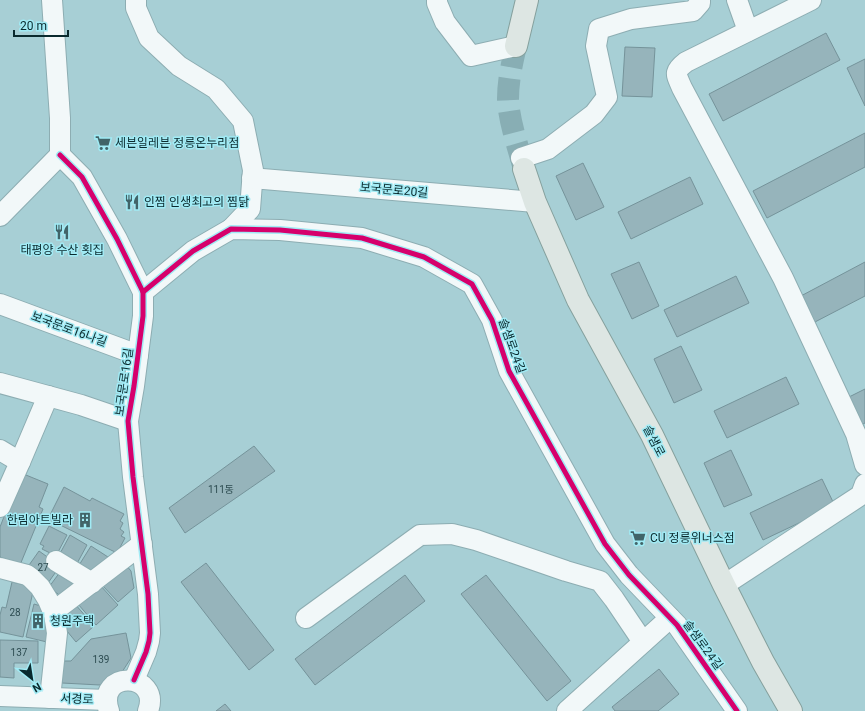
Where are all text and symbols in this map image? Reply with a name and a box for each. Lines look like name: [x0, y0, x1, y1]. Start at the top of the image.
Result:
scale bar: [14, 12, 68, 38]
text: 20 m: [20, 19, 47, 33]
supermarket icon: 세븐일레븐 정릉온누리점: [94, 134, 112, 152]
place label: 세븐일레븐 정릉온누리점: [115, 136, 239, 150]
street label: 보국문로20길: [359, 180, 429, 200]
restaurant icon: 인찜 인생최고의 찜닭: [123, 193, 141, 211]
place label: 인찜 인생최고의 찜닭: [144, 195, 249, 209]
restaurant icon: 태평양 수산 횟집: [53, 223, 71, 241]
place label: 태평양 수산 횟집: [20, 243, 104, 257]
street label: 보국문로16나길: [29, 309, 109, 349]
street label: 솔샘로24길: [496, 317, 528, 375]
street label: 보국문로16길: [112, 347, 136, 417]
street label: 솔샘로: [640, 423, 668, 459]
house number: 111동: [208, 484, 234, 495]
building icon: 한림아트빌라: [76, 511, 94, 529]
place label: 한림아트빌라: [7, 513, 73, 527]
supermarket icon: CU 정릉위너스점: [629, 529, 647, 547]
place label: CU 정릉위너스점: [650, 531, 735, 545]
house number: 27: [37, 562, 49, 573]
house number: 28: [9, 607, 21, 618]
building icon: 청원주택: [29, 612, 47, 630]
place label: 청원주택: [50, 614, 94, 628]
street label: 솔샘로24길: [680, 618, 726, 672]
house number: 137: [11, 647, 28, 658]
house number: 139: [93, 654, 109, 665]
north arrow: [12, 659, 52, 699]
text: N: [30, 680, 43, 695]
street label: 서경로: [60, 691, 94, 707]

